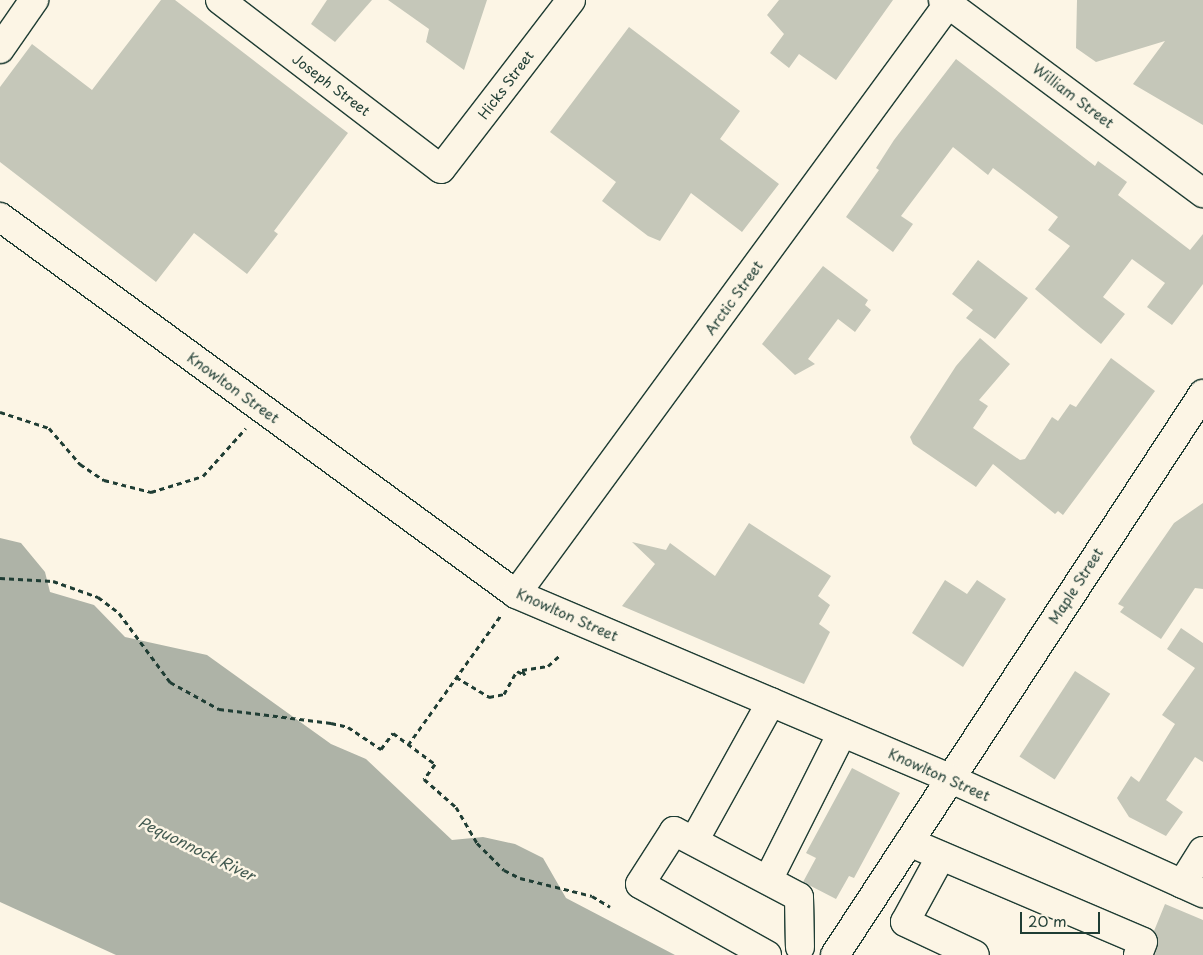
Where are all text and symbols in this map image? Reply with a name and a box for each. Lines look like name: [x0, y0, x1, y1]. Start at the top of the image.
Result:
street label: Hicks Street: [474, 47, 538, 123]
street label: Joseph Street: [289, 50, 373, 120]
street label: William Street: [1029, 60, 1117, 132]
street label: Arctic Street: [702, 258, 766, 338]
street label: Knowlton Street: [184, 349, 282, 427]
street label: Maple Street: [1045, 545, 1107, 627]
street label: Knowlton Street: [514, 585, 620, 645]
street label: Knowlton Street: [886, 745, 992, 805]
water label: Pequonnock River: [136, 812, 258, 884]
scale bar: [1023, 902, 1103, 934]
text: 20 m: [1028, 909, 1067, 932]

